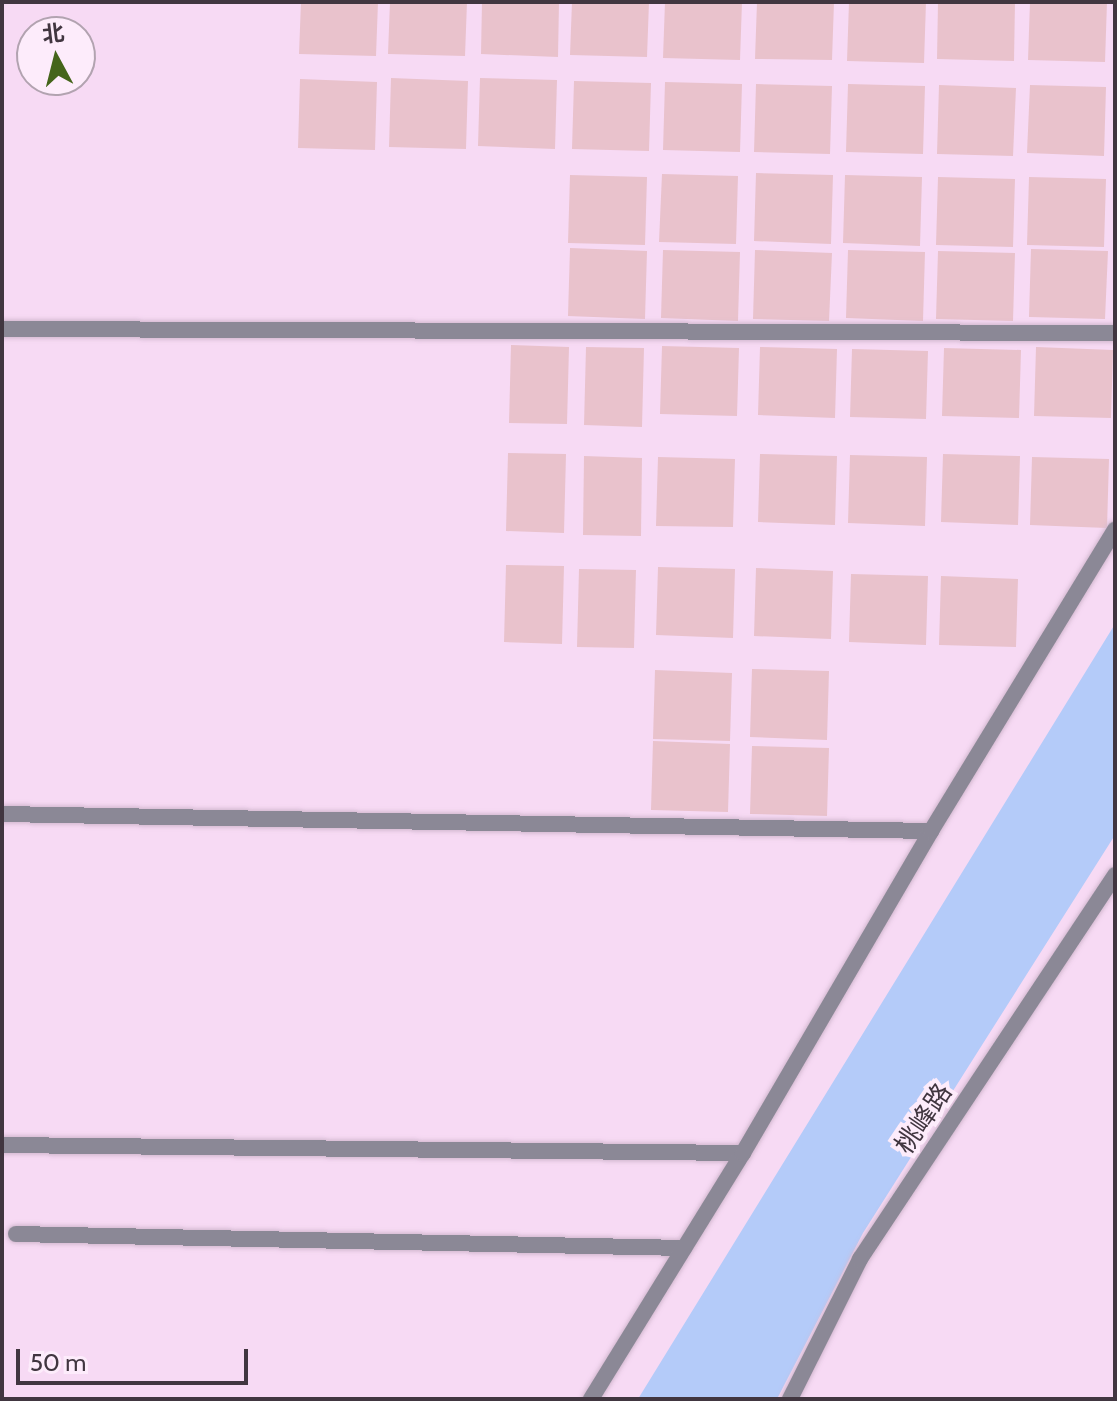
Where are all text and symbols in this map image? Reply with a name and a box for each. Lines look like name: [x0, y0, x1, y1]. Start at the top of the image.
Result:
north arrow: [16, 16, 96, 96]
text: 北: [41, 19, 66, 48]
street label: 桃峰路: [889, 1078, 959, 1160]
scale bar: [20, 1333, 252, 1383]
text: 50 m: [30, 1348, 86, 1377]

